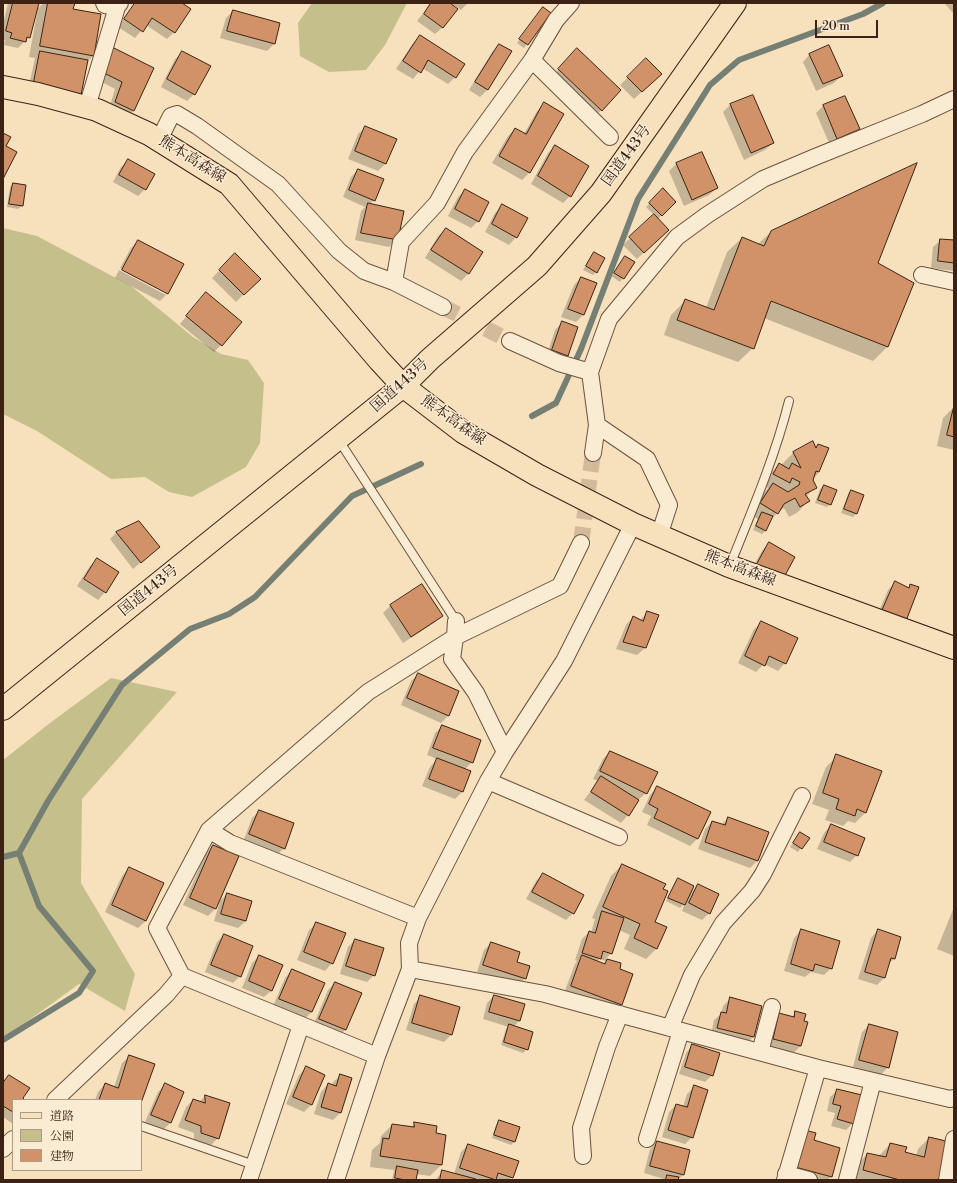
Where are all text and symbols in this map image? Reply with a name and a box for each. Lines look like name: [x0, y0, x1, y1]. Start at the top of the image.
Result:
scale bar: [817, 12, 880, 38]
text: 20 m: [822, 19, 850, 34]
street label: 国道443号: [599, 122, 655, 190]
street label: 熊本高森線: [155, 132, 229, 188]
street label: 国道443号: [367, 355, 433, 417]
street label: 熊本高森線: [417, 392, 489, 450]
street label: 熊本高森線: [702, 547, 778, 591]
street label: 国道443号: [116, 562, 182, 620]
legend: [12, 1099, 142, 1171]
text: 道路: [50, 1109, 74, 1124]
text: 公園: [50, 1129, 74, 1144]
text: 建物: [50, 1149, 74, 1164]

